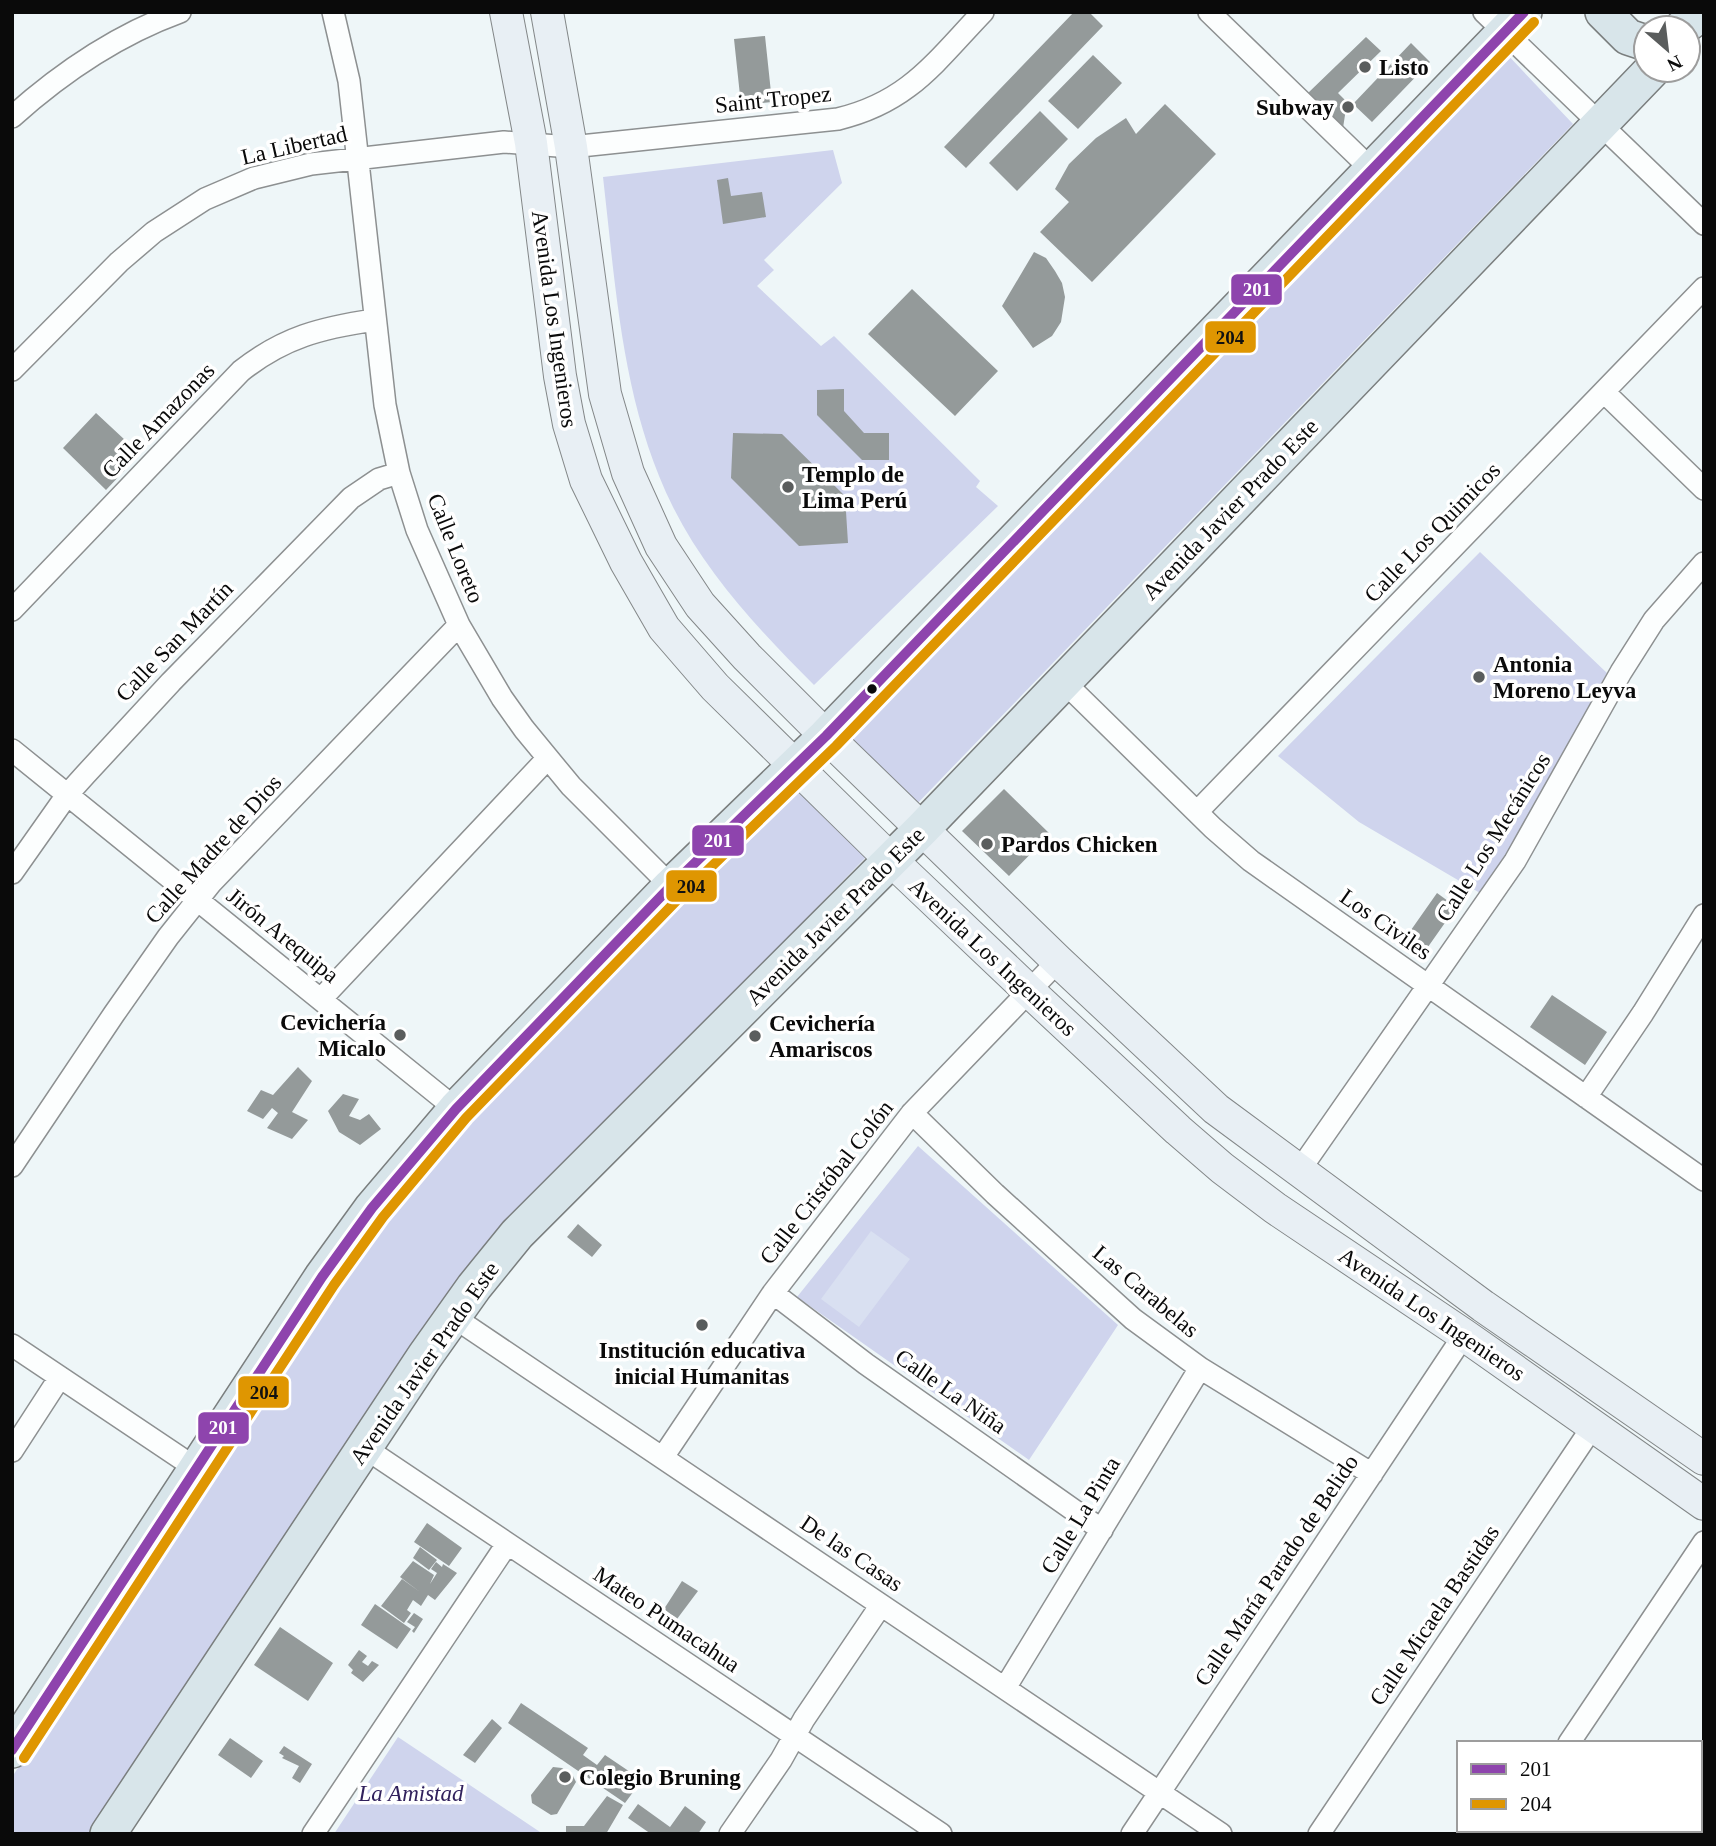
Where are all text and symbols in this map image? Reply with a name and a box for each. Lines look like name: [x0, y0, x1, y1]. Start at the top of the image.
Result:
north arrow: [1632, 14, 1702, 84]
text: N: [1664, 51, 1686, 76]
place label: Listo: [1379, 55, 1429, 80]
marker: Listo: [1357, 59, 1373, 75]
street label: Saint Tropez: [714, 81, 833, 118]
place label: Subway: [1256, 95, 1335, 120]
marker: Subway: [1340, 99, 1356, 115]
street label: La Libertad: [239, 121, 350, 170]
street label: Avenida Los Ingenieros: [527, 209, 582, 429]
line badge: 201: [1230, 273, 1283, 306]
text: 201: [1243, 279, 1271, 300]
line badge: 204: [1204, 320, 1257, 354]
text: 204: [1216, 327, 1245, 348]
street label: Calle Amazonas: [97, 358, 220, 483]
street label: Avenida Javier Prado Este: [1137, 414, 1323, 605]
street label: Calle Los Quimicos: [1359, 457, 1505, 607]
place label: Templo de Lima Perú: [802, 462, 908, 513]
marker: Templo de Lima Perú: [780, 479, 796, 495]
street label: Calle Loreto: [422, 490, 489, 606]
street label: Calle San Martín: [111, 576, 238, 707]
place label: Antonia Moreno Leyva: [1493, 652, 1637, 703]
marker: Antonia Moreno Leyva: [1471, 669, 1487, 685]
unlabelled marker: [865, 682, 879, 696]
street label: Calle Los Mecánicos: [1431, 748, 1555, 926]
street label: Calle Madre de Dios: [140, 770, 287, 929]
street label: Avenida Javier Prado Este: [741, 822, 930, 1011]
line badge: 201: [691, 824, 745, 857]
text: 201: [704, 830, 732, 851]
place label: Pardos Chicken: [1001, 832, 1158, 857]
marker: Pardos Chicken: [979, 836, 995, 852]
line badge: 204: [665, 869, 718, 903]
street label: Avenida Los Ingenieros: [904, 873, 1081, 1041]
text: 204: [677, 876, 706, 897]
street label: Jirón Arequipa: [222, 883, 343, 988]
street label: Los Civiles: [1335, 884, 1436, 965]
place label: Cevichería Micalo: [280, 1010, 387, 1061]
place label: Cevichería Amariscos: [769, 1011, 876, 1062]
marker: Cevichería Micalo: [392, 1027, 408, 1043]
marker: Cevichería Amariscos: [747, 1028, 763, 1044]
street label: Calle Cristóbal Colón: [755, 1095, 898, 1269]
street label: Las Carabelas: [1088, 1240, 1203, 1343]
street label: Avenida Los Ingenieros: [1334, 1243, 1530, 1386]
street label: Avenida Javier Prado Este: [345, 1257, 504, 1469]
marker: Institución educativa inicial Humanitas: [694, 1317, 710, 1333]
place label: Institución educativa inicial Humanitas: [599, 1338, 806, 1389]
street label: Calle La Niña: [891, 1344, 1011, 1439]
line badge: 204: [237, 1375, 290, 1409]
text: 204: [250, 1382, 279, 1403]
line badge: 201: [197, 1411, 250, 1445]
text: 201: [209, 1417, 237, 1438]
street label: Calle María Parado de Belido: [1190, 1450, 1363, 1691]
street label: Calle La Pinta: [1036, 1452, 1125, 1578]
street label: De las Casas: [796, 1510, 907, 1597]
street label: Calle Micaela Bastidas: [1365, 1520, 1504, 1710]
street label: Mateo Pumacahua: [589, 1561, 744, 1677]
legend: [1457, 1741, 1702, 1832]
text: 201: [1520, 1757, 1552, 1781]
place label: Colegio Bruning: [579, 1765, 741, 1790]
marker: Colegio Bruning: [557, 1769, 573, 1785]
park label: La Amistad: [357, 1781, 464, 1806]
text: 204: [1520, 1792, 1552, 1816]

